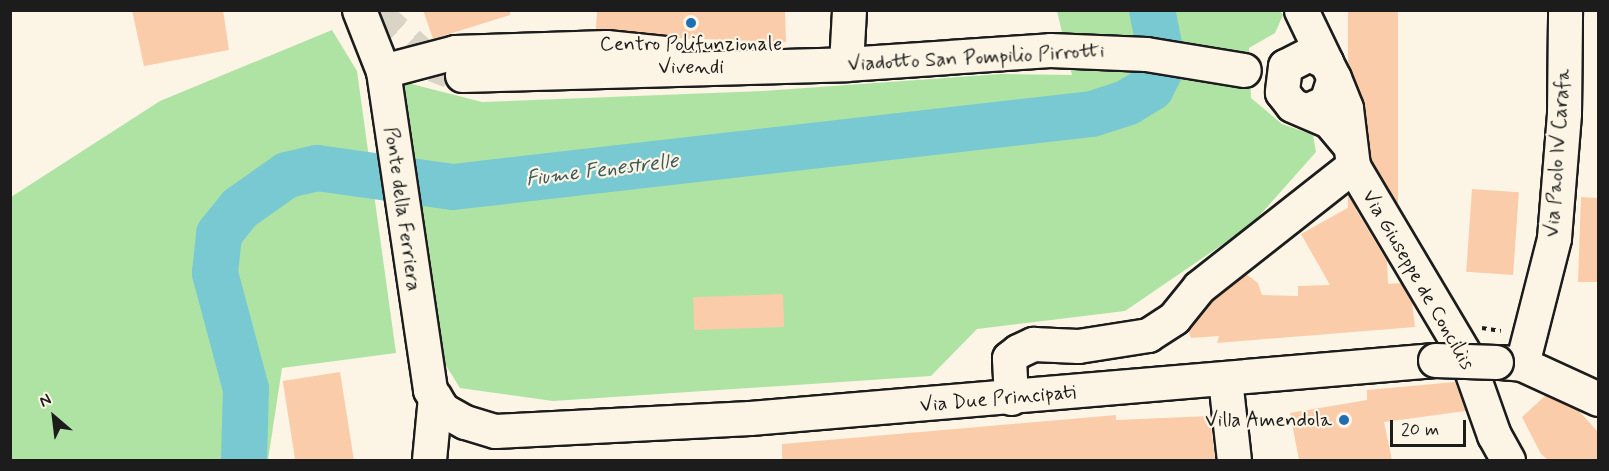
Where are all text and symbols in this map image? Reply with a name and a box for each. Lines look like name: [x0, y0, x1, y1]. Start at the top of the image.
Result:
marker: Centro Polifunzionale Vivendi: [684, 16, 698, 30]
place label: Centro Polifunzionale Vivendi: [600, 33, 782, 80]
street label: Viadotto San Pompilio Pirrotti: [848, 39, 1104, 77]
street label: Via Paolo IV Carafa: [1540, 67, 1576, 239]
street label: Ponte della Ferriera: [379, 125, 425, 293]
water label: Fiume Fenestrelle: [524, 148, 680, 192]
street label: Via Giuseppe de Conciliis: [1357, 186, 1479, 374]
street label: Via Due Principati: [920, 380, 1076, 418]
north arrow: [24, 387, 84, 447]
text: N: [36, 389, 55, 412]
place label: Villa Amendola: [1208, 408, 1332, 432]
scale bar: [1393, 408, 1470, 446]
marker: Villa Amendola: [1337, 413, 1351, 427]
text: 20 m: [1401, 418, 1439, 442]

